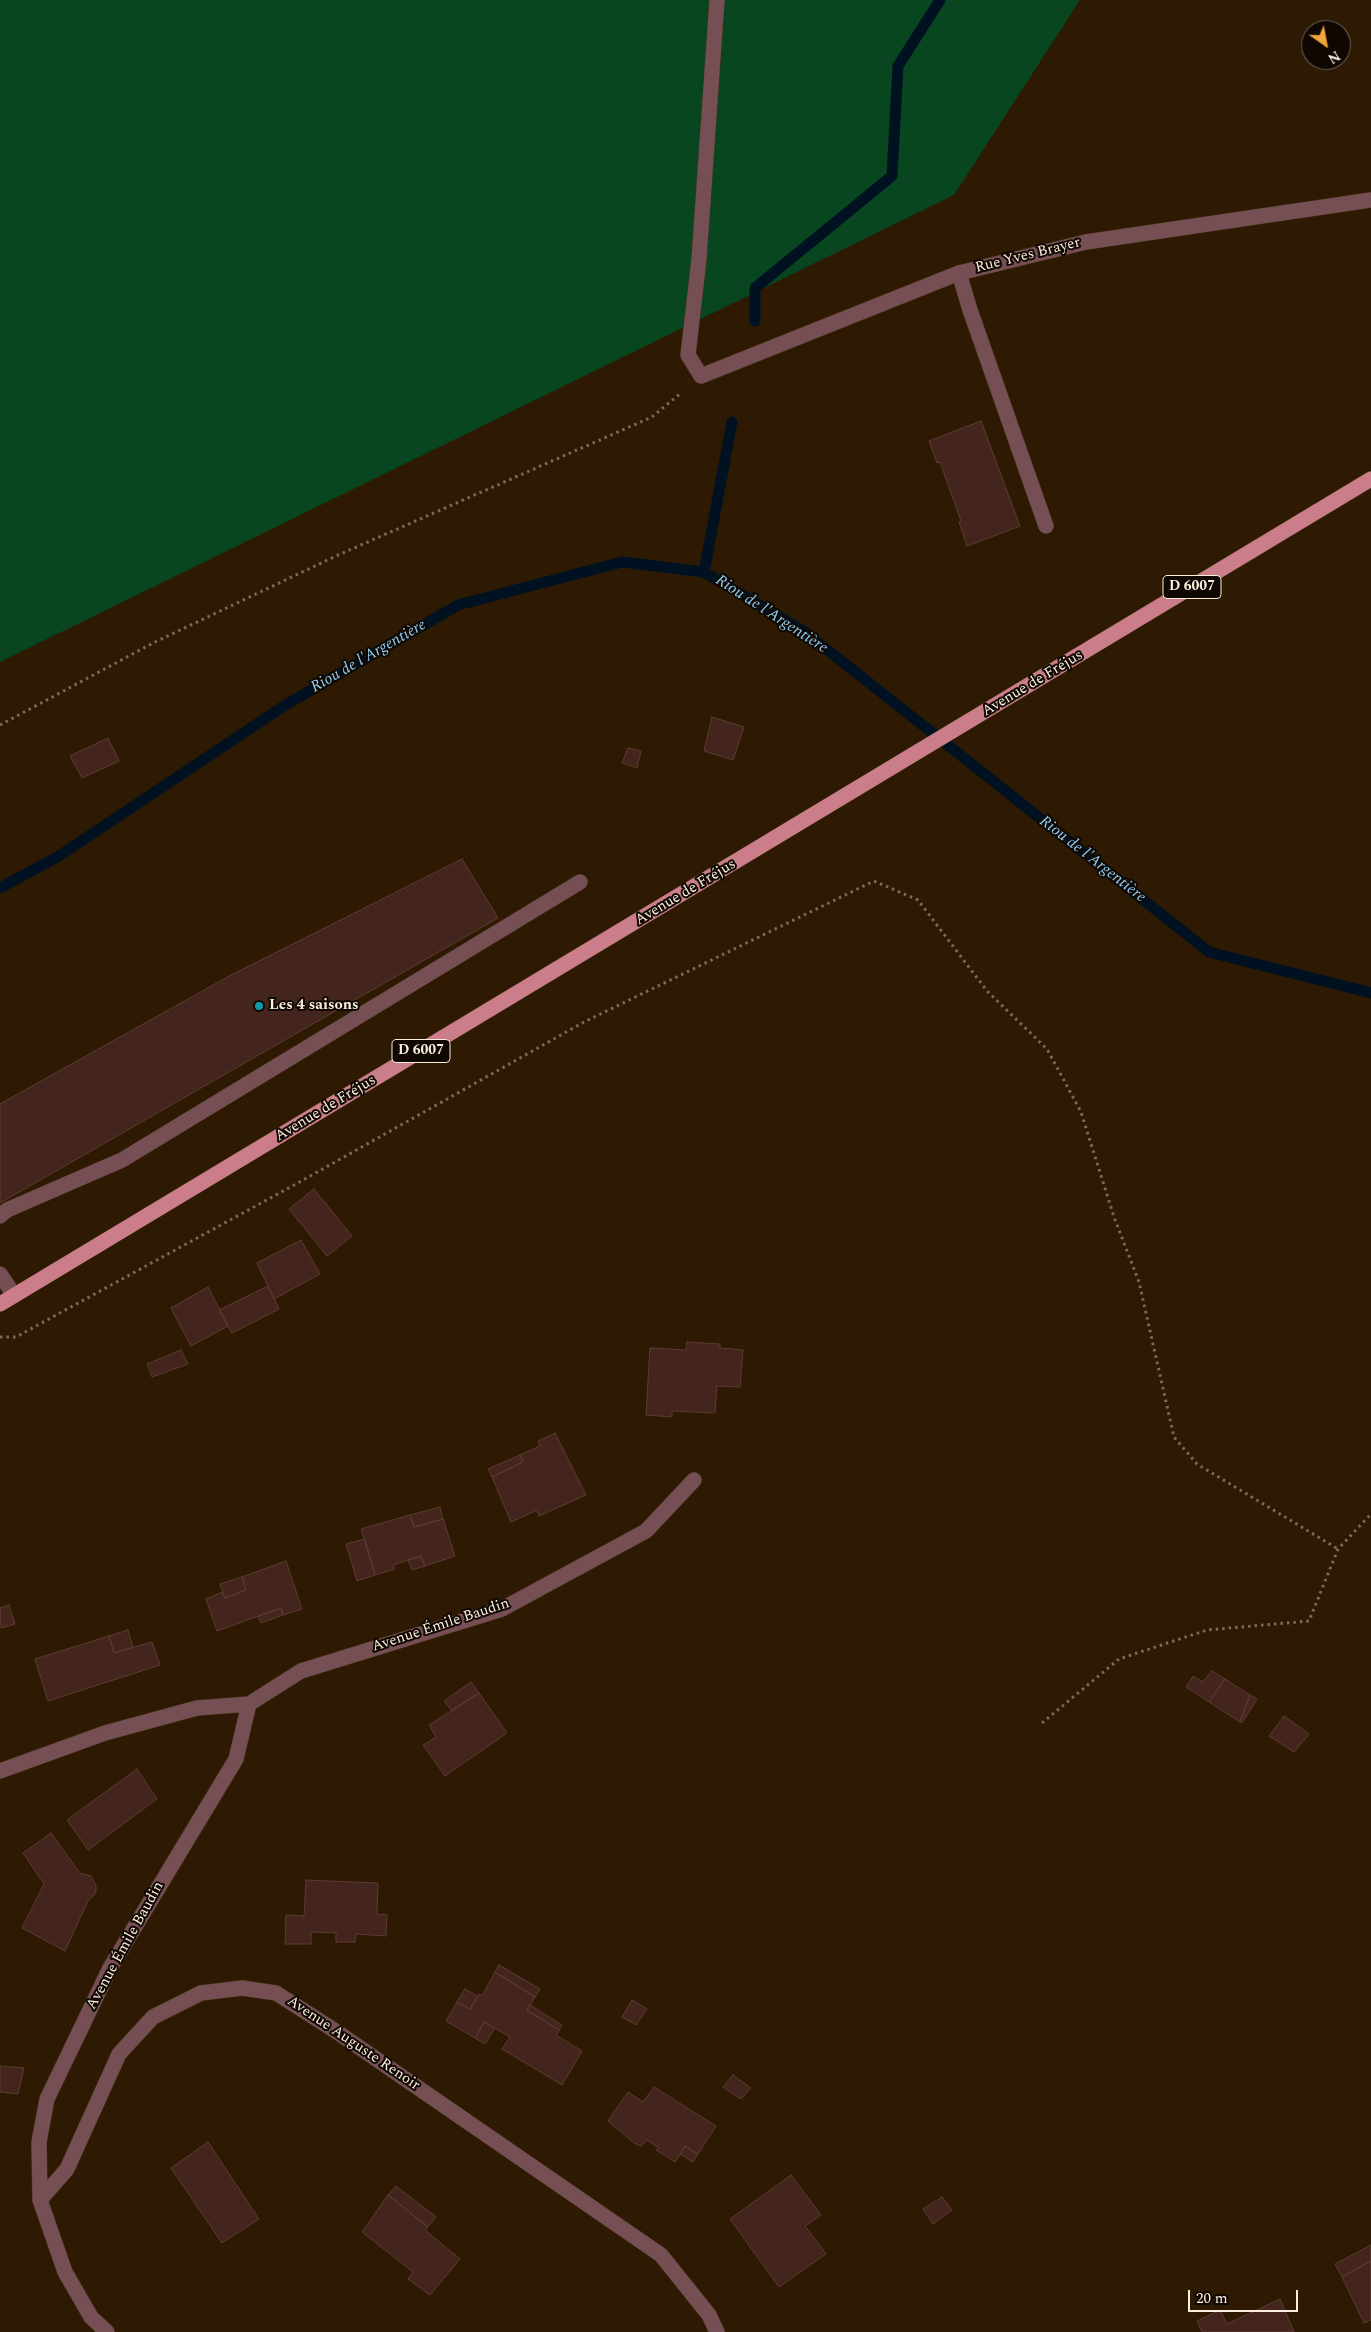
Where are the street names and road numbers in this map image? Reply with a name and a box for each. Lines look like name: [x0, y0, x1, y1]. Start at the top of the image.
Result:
street label: Rue Yves Brayer: [973, 234, 1083, 278]
road number: D 6007: [1163, 576, 1221, 598]
street label: Avenue de Fréjus: [979, 647, 1087, 721]
street label: Avenue de Fréjus: [632, 856, 740, 930]
road number: D 6007: [392, 1040, 450, 1062]
street label: Avenue de Fréjus: [272, 1072, 380, 1146]
street label: Avenue Émile Baudin: [370, 1595, 512, 1657]
street label: Avenue Émile Baudin: [83, 1879, 169, 2013]
street label: Avenue Auguste Renoir: [283, 1993, 423, 2095]

